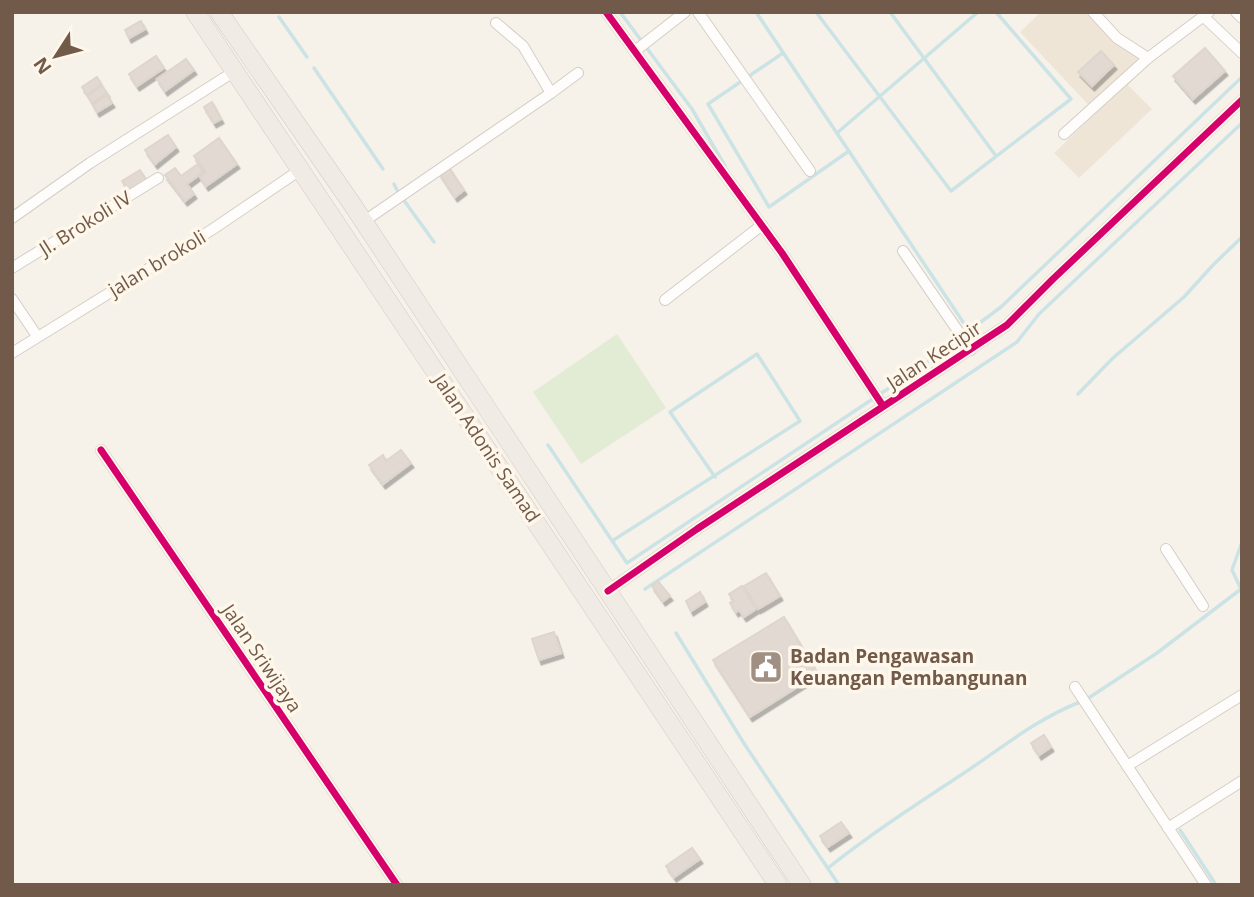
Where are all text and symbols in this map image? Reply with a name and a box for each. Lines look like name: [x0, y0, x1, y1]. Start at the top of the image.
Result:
north arrow: [21, 21, 91, 91]
text: N: [27, 52, 57, 80]
street label: Jl. Brokoli IV: [32, 184, 136, 263]
street label: jalan brokoli: [102, 224, 210, 303]
street label: Jalan Kecipir: [880, 315, 987, 396]
street label: Jalan Adonis Samad: [426, 367, 546, 527]
street label: Jalan Sriwijaya: [215, 597, 308, 717]
place label: Badan Pengawasan Keuangan Pembangunan: [790, 643, 1027, 691]
public building icon: Badan Pengawasan Keuangan Pembangunan: [747, 648, 785, 686]

